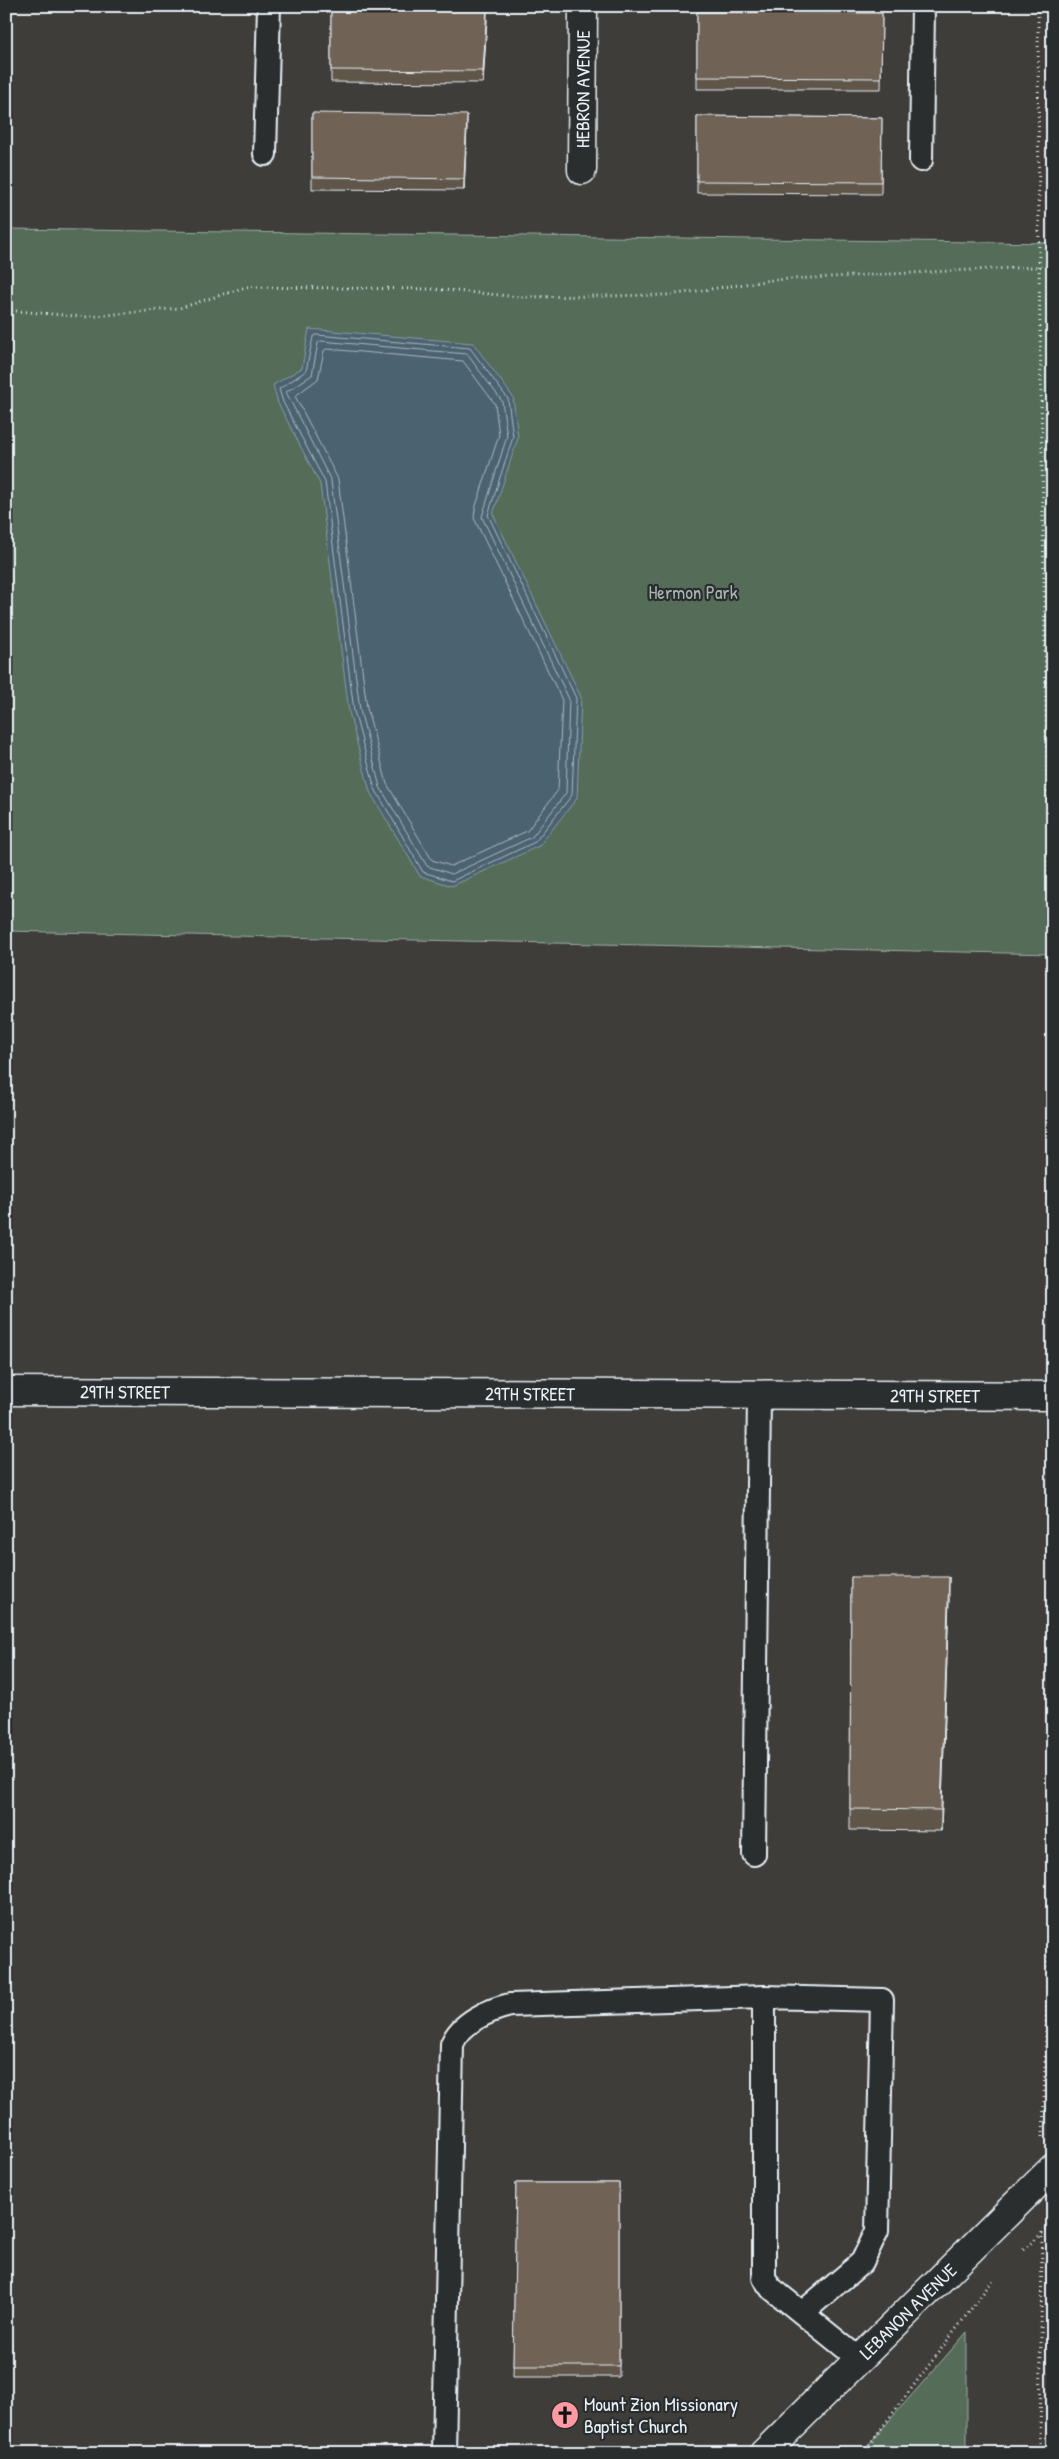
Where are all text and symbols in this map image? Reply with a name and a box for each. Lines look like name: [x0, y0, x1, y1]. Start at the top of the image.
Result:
street label: HEBRON AVENUE: [569, 29, 596, 148]
park label: Hermon Park: [648, 579, 738, 605]
street label: 29TH STREET: [80, 1378, 171, 1405]
street label: 29TH STREET: [485, 1380, 576, 1407]
street label: 29TH STREET: [890, 1382, 981, 1409]
street label: LEBANON AVENUE: [854, 2257, 963, 2365]
place label: Mount Zion Missionary Baptist Church: [584, 2391, 738, 2439]
church icon: Mount Zion Missionary Baptist Church: [550, 2400, 580, 2430]

